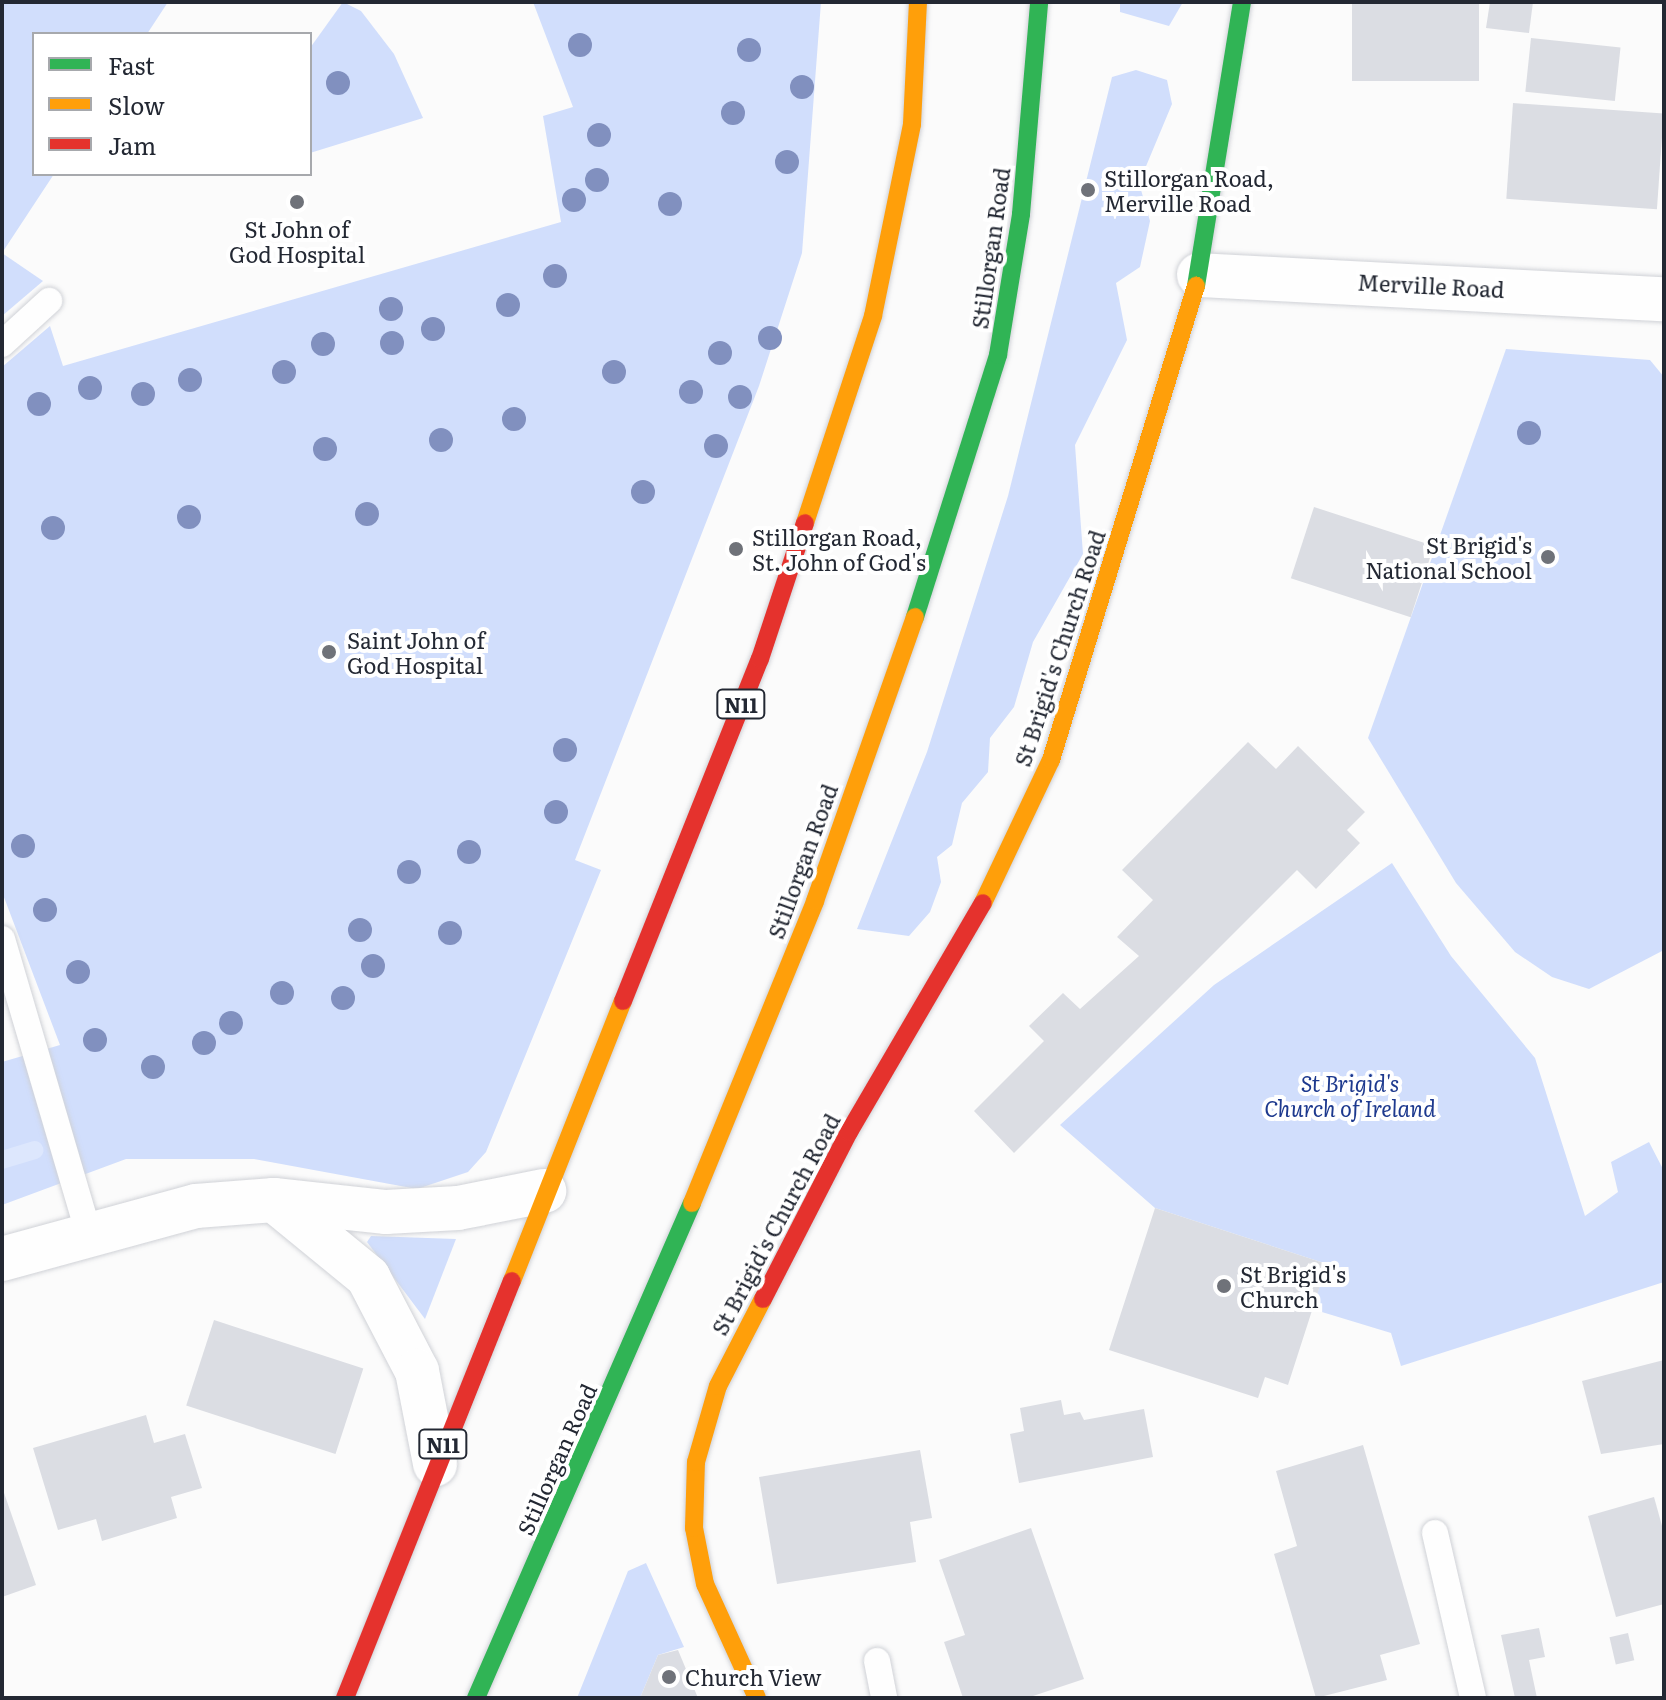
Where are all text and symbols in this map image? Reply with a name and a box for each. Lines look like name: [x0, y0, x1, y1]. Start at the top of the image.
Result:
legend: [32, 32, 312, 176]
text: Fast: [108, 47, 155, 82]
text: Slow: [108, 87, 165, 122]
text: Jam: [108, 127, 156, 162]
place label: Stillorgan Road, Merville Road: [1104, 164, 1274, 216]
street label: Stillorgan Road: [966, 166, 1014, 330]
marker: Stillorgan Road, Merville Road: [1079, 181, 1097, 199]
marker: St John of God Hospital: [288, 193, 306, 211]
place label: St John of God Hospital: [229, 215, 365, 266]
street label: Merville Road: [1357, 268, 1505, 302]
place label: Stillorgan Road, St. John of God's: [752, 523, 926, 574]
street label: St Brigid's Church Road: [1008, 527, 1110, 769]
place label: St Brigid's National School: [1365, 531, 1532, 582]
marker: Stillorgan Road, St. John of God's: [727, 540, 745, 558]
marker: St Brigid's National School: [1539, 548, 1557, 566]
place label: Saint John of God Hospital: [347, 626, 485, 678]
marker: Saint John of God Hospital: [318, 641, 340, 663]
road number: N11: [715, 688, 767, 720]
street label: Stillorgan Road: [762, 780, 842, 942]
park label: St Brigid's Church of Ireland: [1264, 1069, 1436, 1120]
street label: St Brigid's Church Road: [705, 1109, 845, 1339]
place label: St Brigid's Church: [1240, 1260, 1346, 1312]
marker: St Brigid's Church: [1215, 1277, 1233, 1295]
street label: Stillorgan Road: [511, 1379, 601, 1539]
road number: N11: [417, 1428, 469, 1460]
place label: Church View: [685, 1664, 821, 1690]
marker: Church View: [660, 1668, 678, 1686]

